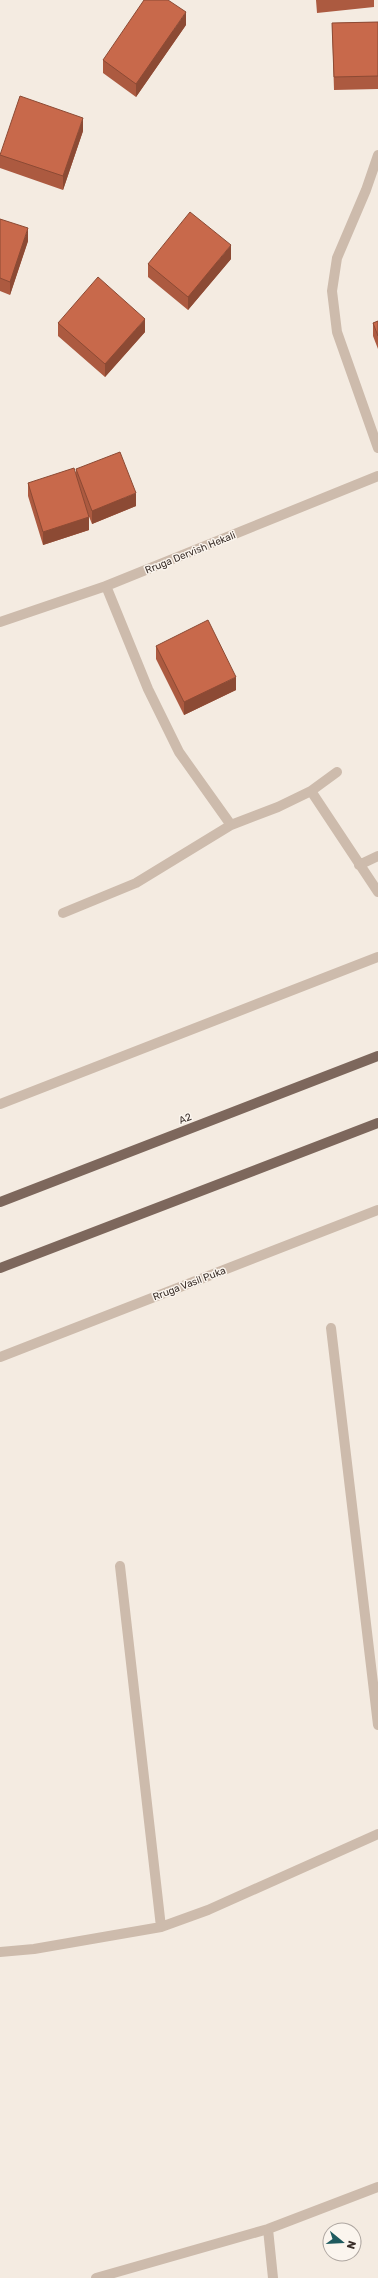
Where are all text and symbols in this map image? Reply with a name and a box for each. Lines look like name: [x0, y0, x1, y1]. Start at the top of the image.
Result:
street label: Rruga Dervish Hekali: [143, 529, 237, 577]
street label: A2: [177, 1111, 193, 1127]
street label: Rruga Vasil Puka: [151, 1265, 227, 1303]
north arrow: [322, 2222, 362, 2262]
text: N: [344, 2239, 358, 2251]

